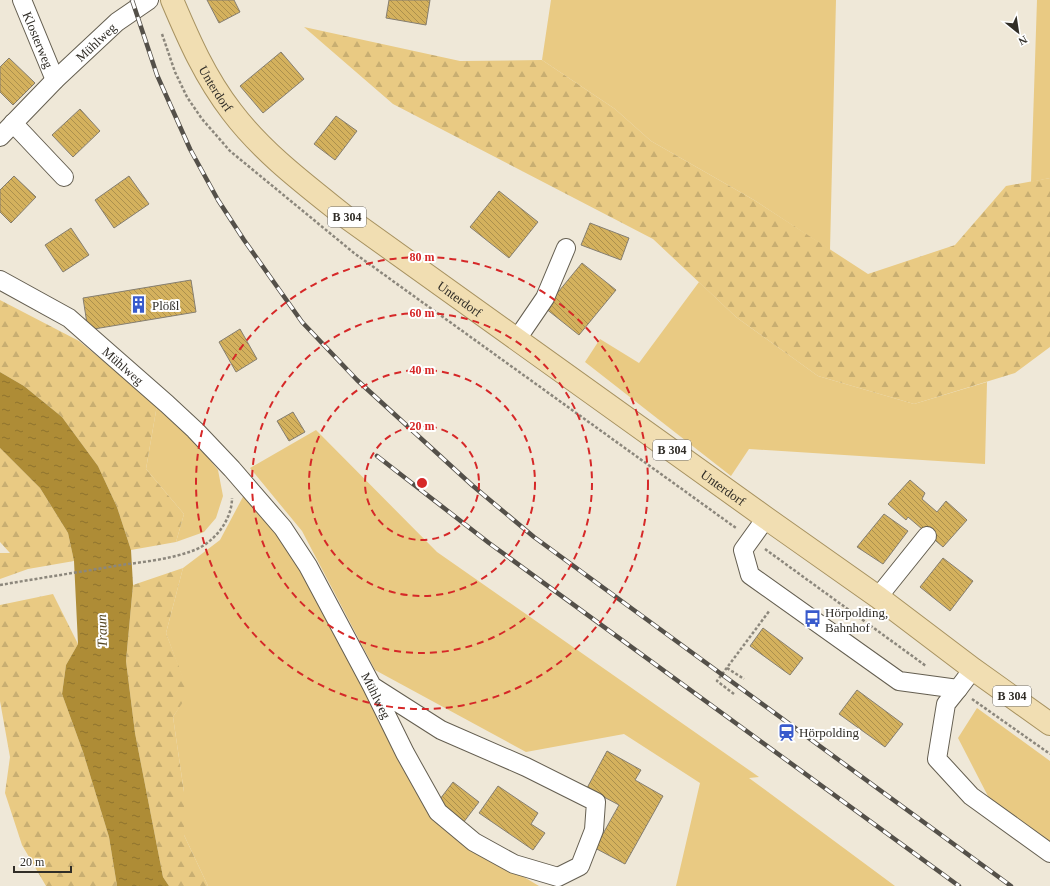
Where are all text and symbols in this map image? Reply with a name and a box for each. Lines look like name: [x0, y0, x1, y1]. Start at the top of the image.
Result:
street label: Klosterweg: [20, 9, 57, 71]
north arrow: [998, 12, 1038, 52]
street label: Mühlweg: [72, 19, 119, 64]
text: N: [1017, 33, 1029, 48]
street label: Unterdorf: [196, 63, 237, 115]
road number: B 304: [328, 207, 366, 227]
text: 80 m: [410, 250, 435, 264]
street label: Unterdorf: [435, 278, 486, 320]
building icon: Plößl: [129, 295, 149, 315]
place label: Plößl: [152, 298, 180, 313]
text: 60 m: [410, 306, 435, 320]
street label: Mühlweg: [100, 344, 147, 388]
text: 40 m: [410, 363, 435, 377]
text: 20 m: [410, 419, 435, 433]
road number: B 304: [653, 440, 691, 460]
street label: Unterdorf: [698, 466, 749, 509]
centre of rings: [415, 476, 429, 490]
place label: Hörpolding, Bahnhof: [825, 605, 888, 635]
bus stop icon: Hörpolding, Bahnhof: [802, 609, 822, 629]
water label: Traun: [94, 614, 110, 648]
street label: Mühlweg: [359, 670, 395, 721]
road number: B 304: [993, 686, 1031, 706]
station icon: Hörpolding: [776, 722, 796, 742]
place label: Hörpolding: [799, 725, 859, 740]
scale bar: [14, 848, 71, 874]
text: 20 m: [20, 855, 45, 869]

